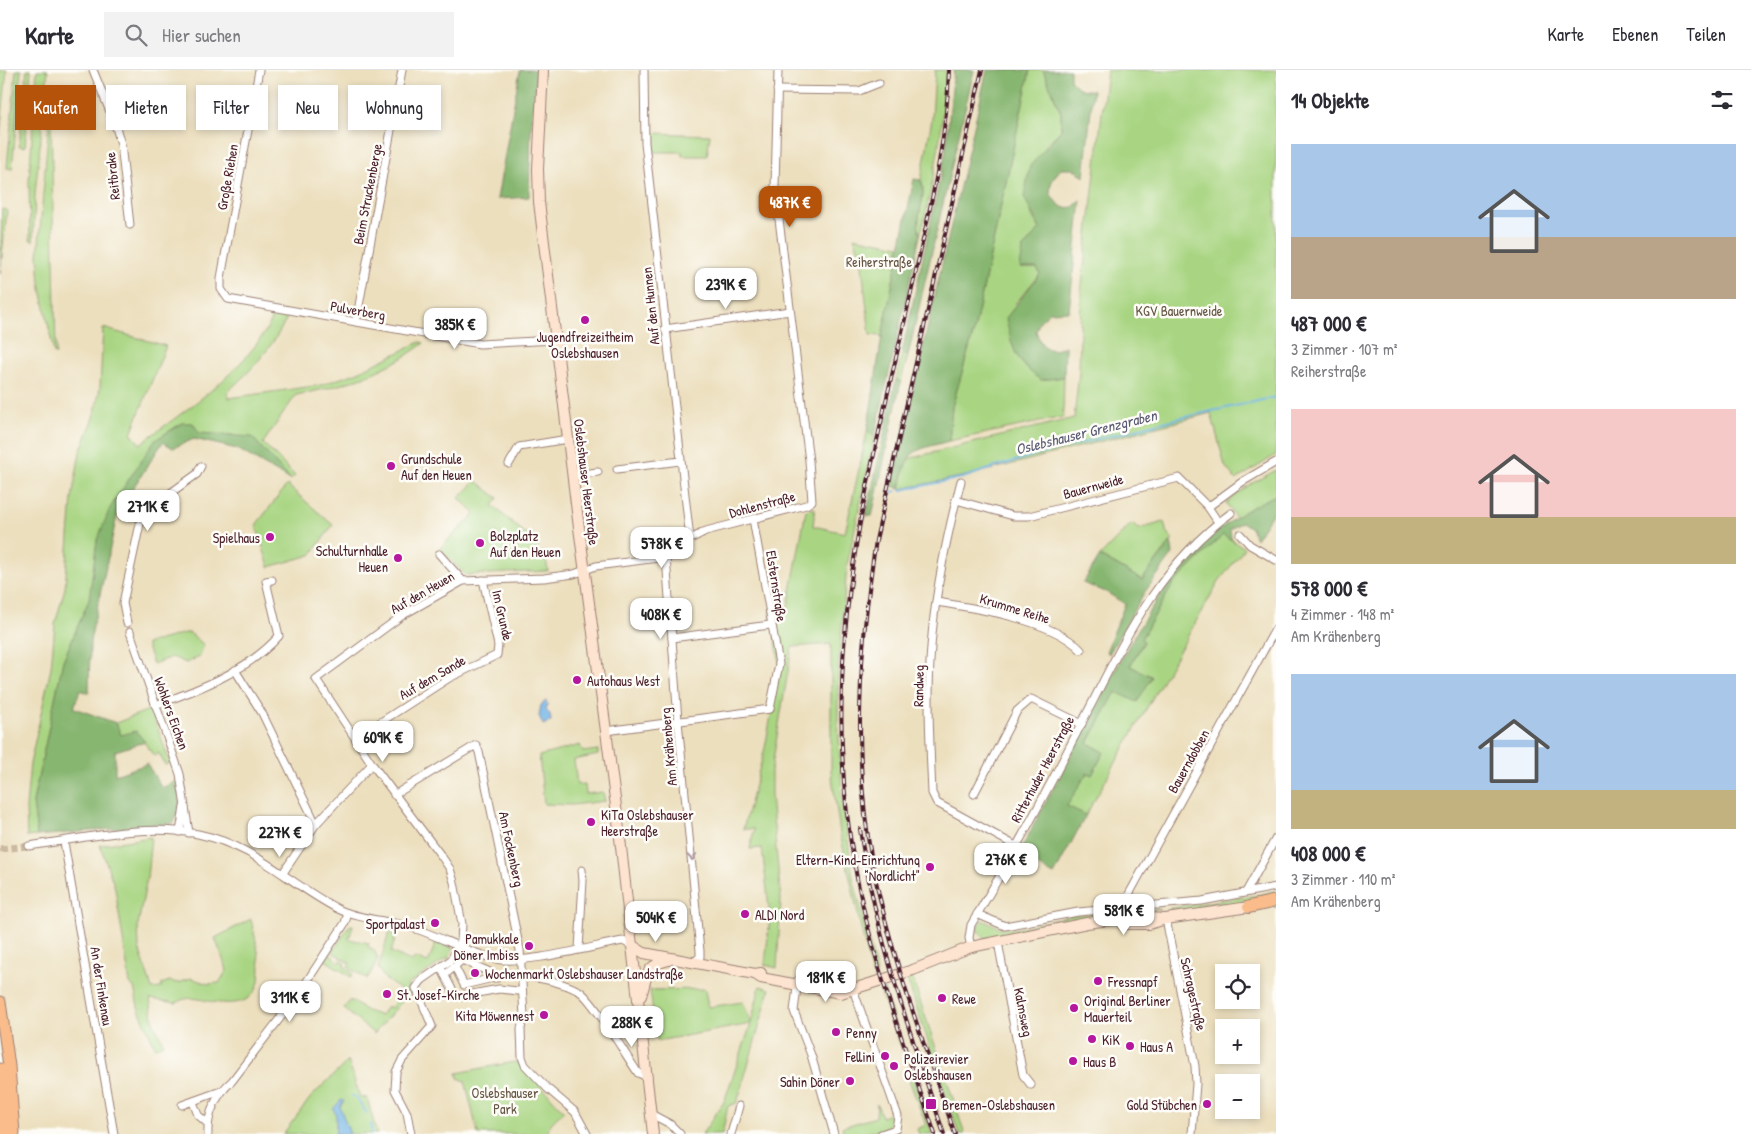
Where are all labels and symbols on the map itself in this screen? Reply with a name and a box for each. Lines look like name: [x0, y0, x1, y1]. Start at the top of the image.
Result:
street label: Beim Struckenberge: [348, 141, 387, 246]
street label: Große Riehen: [212, 142, 243, 212]
street label: Reitbrake: [100, 151, 124, 201]
pin: 487K €: [749, 186, 831, 228]
park label: Reiherstraße: [846, 252, 912, 272]
street label: Auf den Hunnen: [636, 266, 664, 346]
pin: 239K €: [685, 268, 767, 310]
street label: Pulverberg: [329, 296, 387, 325]
park label: KGV Bauernweide: [1136, 301, 1223, 320]
pin: 385K €: [414, 308, 496, 350]
marker: Jugendfreizeitheim Oslebshausen: [579, 314, 591, 326]
place label: Jugendfreizeitheim Oslebshausen: [536, 327, 634, 362]
water label: Oslebshauser Grenzgraben: [1013, 404, 1160, 460]
street label: Oslebshauser Heerstraße: [569, 418, 604, 547]
place label: Grundschule Auf den Heuen: [401, 449, 472, 484]
marker: Grundschule Auf den Heuen: [385, 460, 397, 472]
street label: Bauernweide: [1061, 469, 1126, 503]
street label: Dohlenstraße: [727, 486, 798, 523]
pin: 271K €: [107, 490, 189, 532]
place label: Bolzplatz Auf den Heuen: [490, 526, 561, 561]
pin: 578K €: [621, 526, 703, 569]
place label: Spielhaus: [213, 528, 260, 548]
marker: Spielhaus: [264, 531, 276, 543]
marker: Bolzplatz Auf den Heuen: [474, 537, 486, 549]
place label: Schulturnhalle Heuen: [316, 541, 388, 576]
street label: Elsternstraße: [761, 549, 792, 623]
marker: Schulturnhalle Heuen: [392, 552, 404, 564]
street label: Auf den Heuen: [387, 566, 457, 618]
street label: Im Grunde: [488, 588, 518, 642]
street label: Krumme Reihe: [977, 588, 1053, 628]
pin: 408K €: [620, 598, 702, 640]
street label: Auf dem Sande: [395, 650, 469, 704]
street label: Randweg: [908, 665, 929, 707]
place label: Autohaus West: [587, 671, 660, 690]
street label: Wohlers Eichen: [150, 674, 194, 752]
marker: Autohaus West: [571, 674, 583, 686]
street label: Am Krähenberg: [655, 707, 682, 787]
street label: Ritterhuder Heerstraße: [1006, 712, 1079, 826]
pin: 609K €: [342, 720, 424, 763]
street label: Bauerndobben: [1163, 726, 1213, 796]
place label: KiTa Oslebshauser Heerstraße: [601, 805, 694, 841]
street label: Am Fockenberg: [494, 810, 529, 889]
pin: 227K €: [239, 816, 321, 858]
marker: KiTa Oslebshauser Heerstraße: [585, 816, 597, 828]
pin: 276K €: [965, 842, 1047, 885]
place label: Eltern-Kind-Einrichtung "Nordlicht": [796, 850, 920, 885]
one-way arrow: [686, 853, 697, 861]
marker: Eltern-Kind-Einrichtung "Nordlicht": [924, 861, 936, 873]
pin: 581K €: [1083, 894, 1165, 936]
pin: 504K €: [615, 900, 697, 943]
place label: ALDI Nord: [755, 905, 805, 924]
marker: ALDI Nord: [739, 908, 751, 920]
place label: Sportpalast: [366, 914, 425, 934]
marker: Sportpalast: [429, 917, 441, 929]
place label: Pamukkale Döner Imbiss: [454, 929, 519, 964]
marker: Pamukkale Döner Imbiss: [523, 940, 535, 952]
street label: An der Finkenau: [86, 945, 118, 1027]
street label: Schragestraße: [1175, 956, 1212, 1033]
pin: 181K €: [785, 960, 867, 1003]
place label: Wochenmarkt Oslebshauser Landstraße: [485, 964, 684, 984]
marker: Wochenmarkt Oslebshauser Landstraße: [469, 967, 481, 979]
place label: Fressnapf: [1107, 972, 1158, 992]
marker: Fressnapf: [1092, 975, 1104, 987]
pin: 311K €: [249, 980, 331, 1023]
place label: St. Josef-Kirche: [397, 985, 480, 1004]
street label: Kalmsweg: [1009, 986, 1038, 1038]
marker: St. Josef-Kirche: [381, 988, 393, 1000]
place label: Rewe: [952, 989, 976, 1008]
place label: Original Berliner Mauerteil: [1084, 991, 1171, 1026]
marker: Rewe: [936, 992, 948, 1004]
marker: Original Berliner Mauerteil: [1068, 1002, 1080, 1014]
place label: Kita Möwennest: [456, 1006, 534, 1025]
pin: 288K €: [591, 1006, 673, 1048]
marker: Kita Möwennest: [538, 1009, 550, 1021]
place label: Penny: [846, 1023, 877, 1043]
marker: Penny: [830, 1026, 842, 1038]
place label: KiK: [1102, 1030, 1120, 1049]
marker: KiK: [1086, 1033, 1098, 1045]
place label: Haus A: [1140, 1037, 1173, 1056]
marker: Haus A: [1124, 1040, 1136, 1052]
place label: Fellini: [845, 1047, 875, 1066]
place label: Polizeirevier Oslebshausen: [904, 1049, 972, 1084]
marker: Fellini: [879, 1050, 891, 1062]
place label: Haus B: [1083, 1052, 1116, 1071]
marker: Haus B: [1067, 1055, 1079, 1067]
marker: Polizeirevier Oslebshausen: [888, 1060, 900, 1072]
place label: Sahin Döner: [780, 1072, 841, 1091]
marker: Sahin Döner: [844, 1075, 856, 1087]
park label: Oslebshauser Park: [472, 1083, 539, 1118]
place label: Bremen-Oslebshausen: [942, 1095, 1055, 1114]
place label: Gold Stübchen: [1126, 1095, 1197, 1114]
marker: Bremen-Oslebshausen: [924, 1097, 938, 1111]
marker: Gold Stübchen: [1201, 1098, 1213, 1110]

